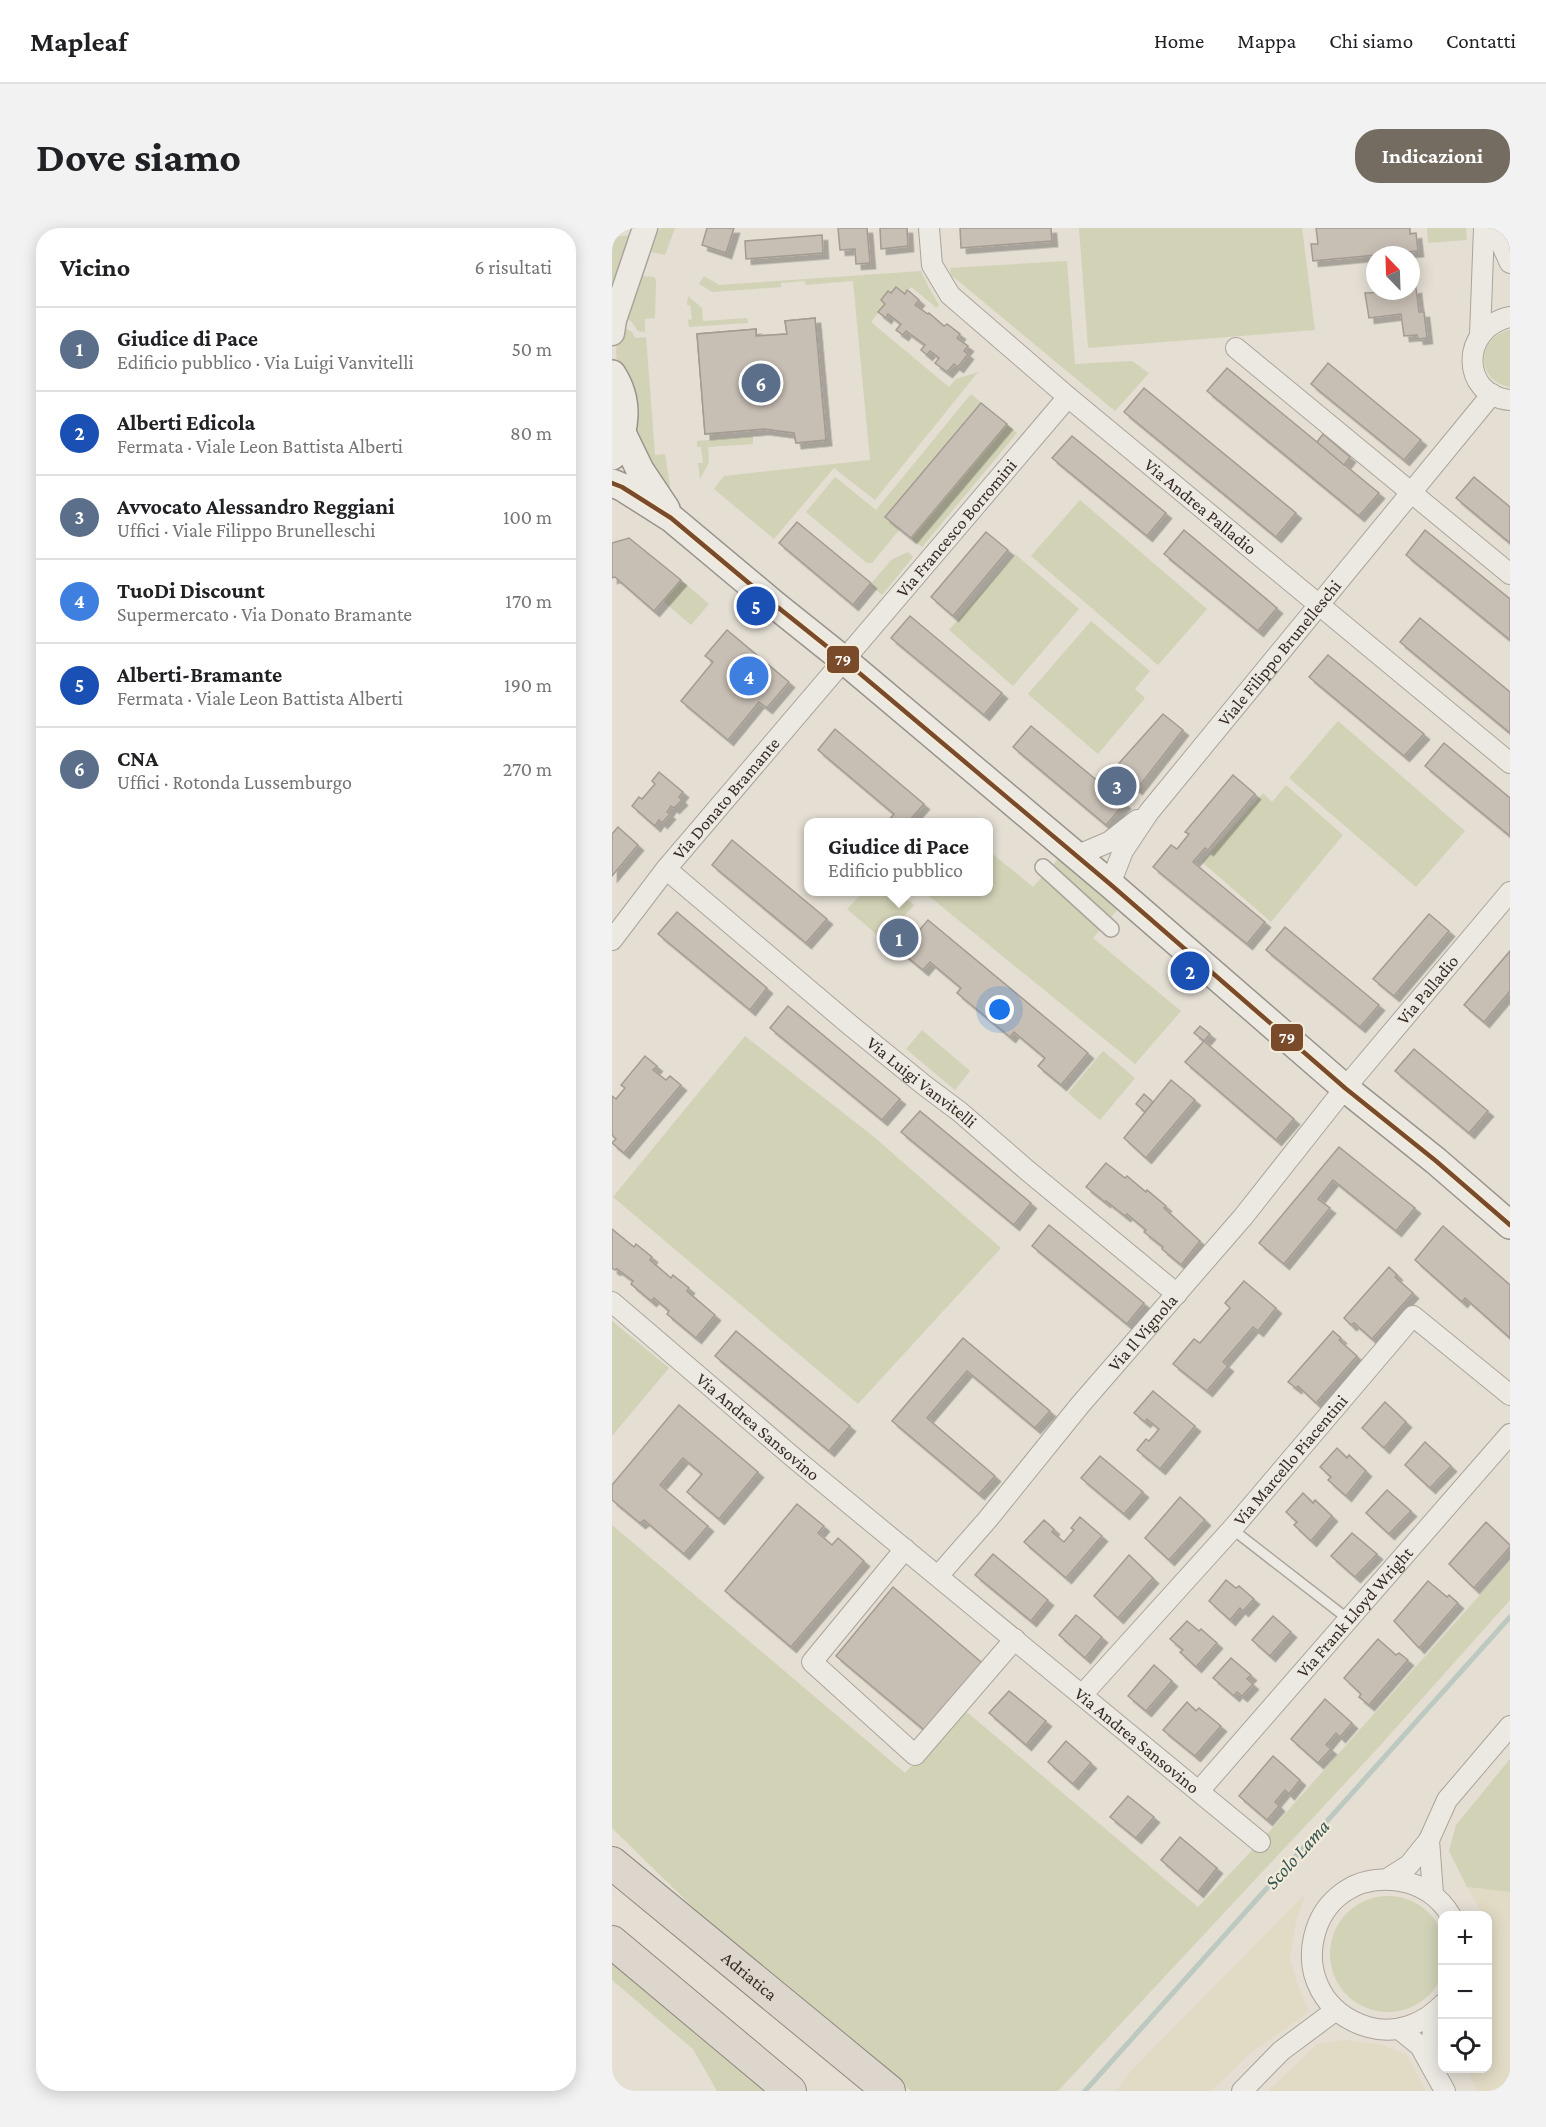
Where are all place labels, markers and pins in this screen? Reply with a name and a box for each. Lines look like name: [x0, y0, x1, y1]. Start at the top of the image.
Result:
pin: 6: [742, 360, 780, 406]
pin: 5: [736, 584, 776, 628]
pin: 4: [730, 654, 768, 698]
pin: 3: [1098, 764, 1136, 808]
pin: 1: [880, 916, 918, 960]
pin: 2: [1170, 948, 1210, 994]

